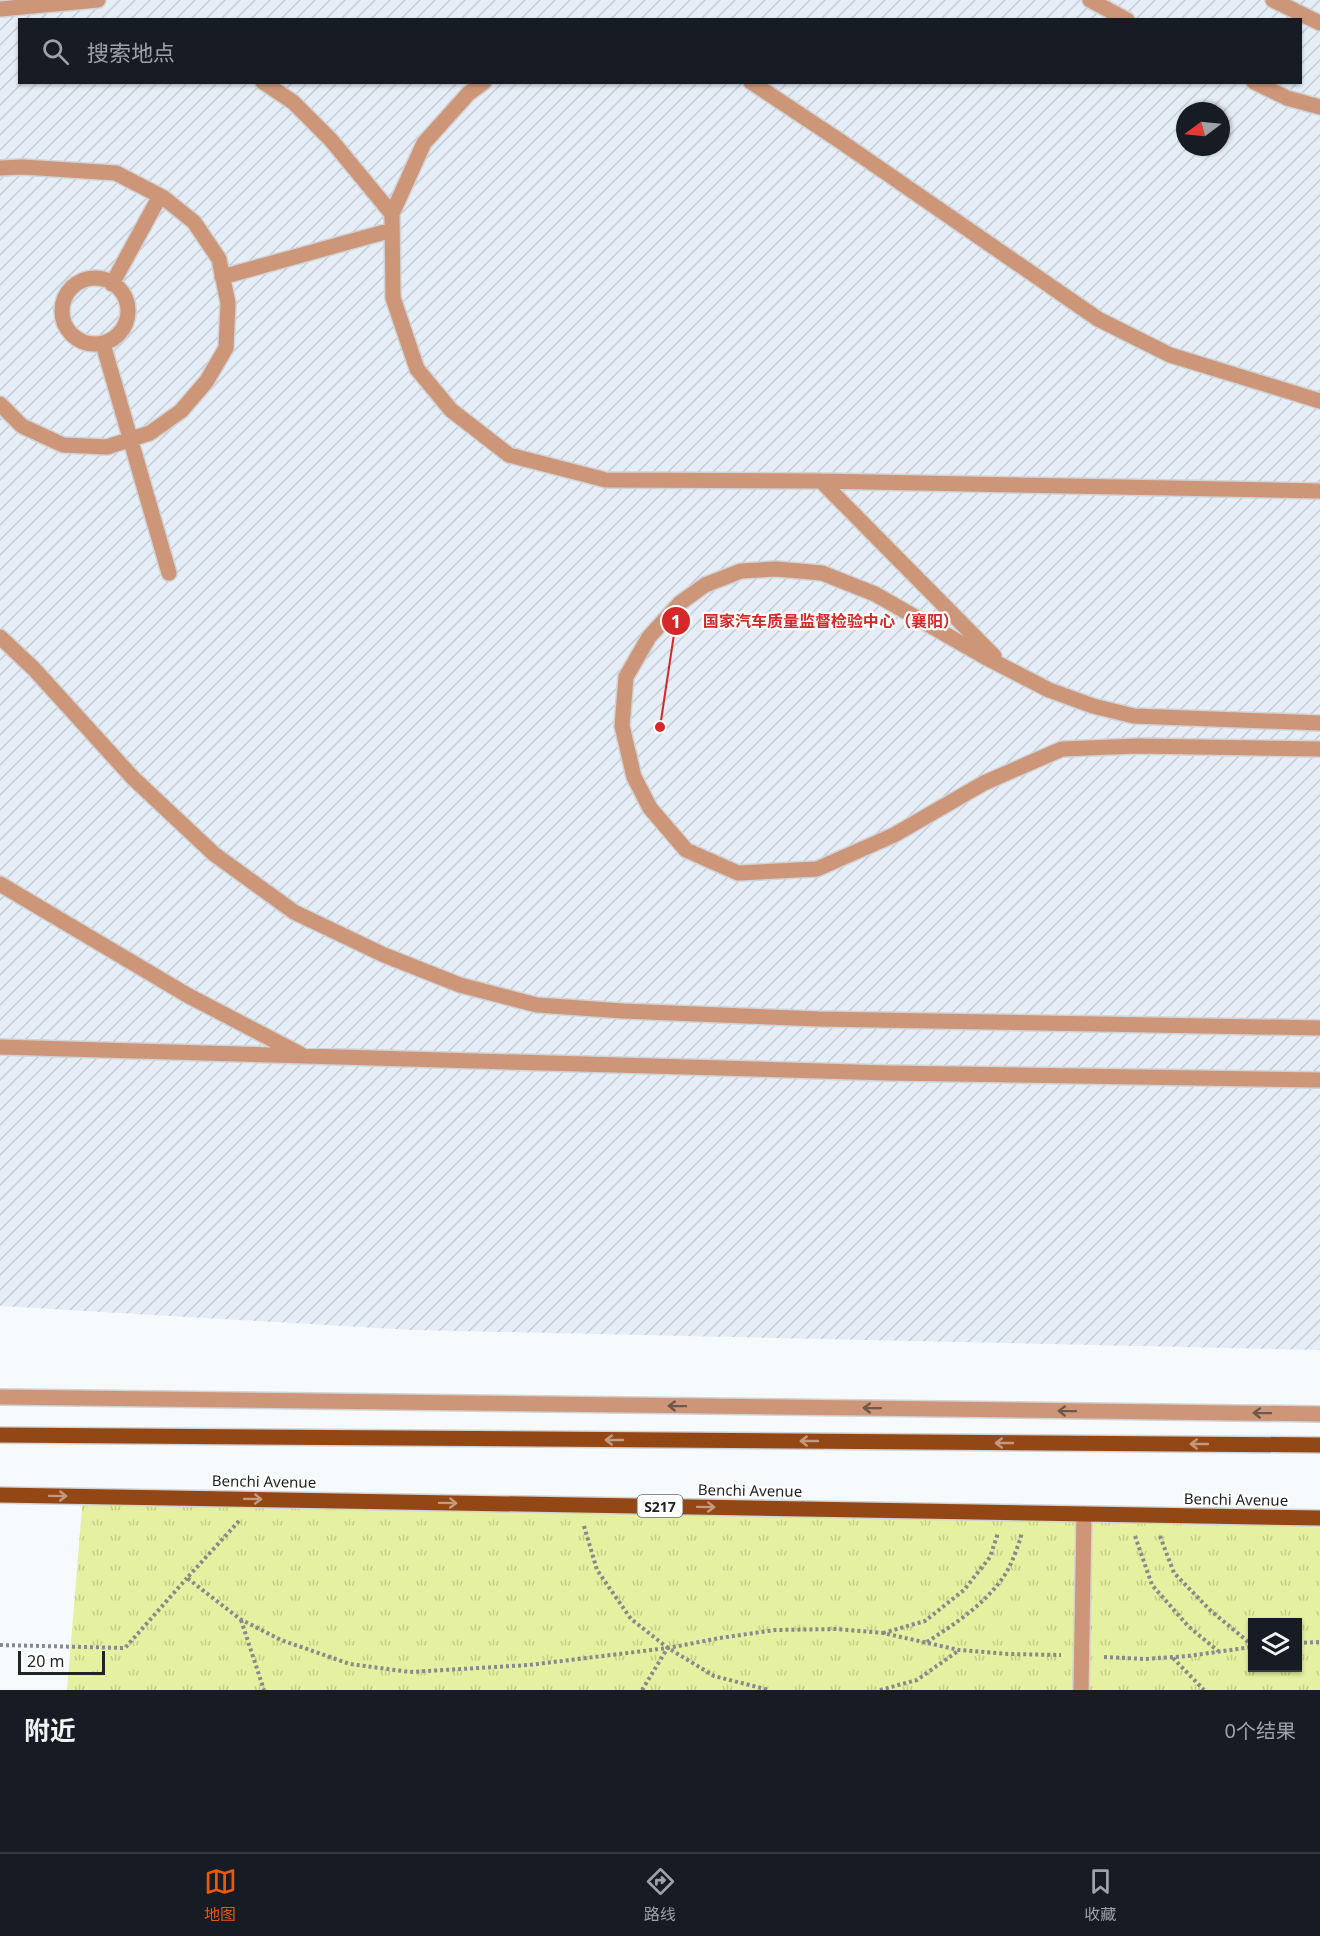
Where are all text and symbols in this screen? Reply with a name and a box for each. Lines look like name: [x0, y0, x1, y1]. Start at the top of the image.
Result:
search box: [18, 18, 1302, 84]
icon: search: [39, 35, 72, 68]
text: 搜索地点: [87, 37, 175, 67]
north arrow: [1176, 102, 1230, 156]
callout: 国家汽车质量监督检验中心（襄阳）: [661, 604, 971, 638]
text: 1: [671, 609, 681, 633]
text: 国家汽车质量监督检验中心（襄阳）: [703, 610, 959, 632]
one-way arrow: [667, 1400, 687, 1411]
one-way arrow: [862, 1402, 882, 1414]
one-way arrow: [1057, 1405, 1077, 1416]
one-way arrow: [1252, 1407, 1272, 1419]
one-way arrow: [604, 1434, 624, 1446]
one-way arrow: [799, 1435, 819, 1447]
one-way arrow: [994, 1437, 1014, 1449]
one-way arrow: [1189, 1438, 1209, 1450]
street label: Benchi Avenue: [212, 1470, 316, 1492]
street label: Benchi Avenue: [698, 1479, 802, 1501]
street label: Benchi Avenue: [1184, 1488, 1288, 1510]
one-way arrow: [48, 1490, 68, 1502]
one-way arrow: [243, 1493, 263, 1505]
road number: S217: [638, 1495, 682, 1517]
one-way arrow: [438, 1497, 458, 1508]
one-way arrow: [696, 1501, 716, 1513]
map controls: [1248, 1618, 1302, 1672]
button: layers: [1248, 1618, 1302, 1672]
scale bar: [18, 1648, 105, 1676]
text: 20 m: [27, 1650, 64, 1672]
text: 附近: [24, 1712, 76, 1748]
text: 0个结果: [1225, 1717, 1296, 1744]
tab: 地图: [204, 1865, 237, 1925]
tab: 路线: [644, 1865, 677, 1925]
tab: 收藏: [1084, 1865, 1117, 1925]

